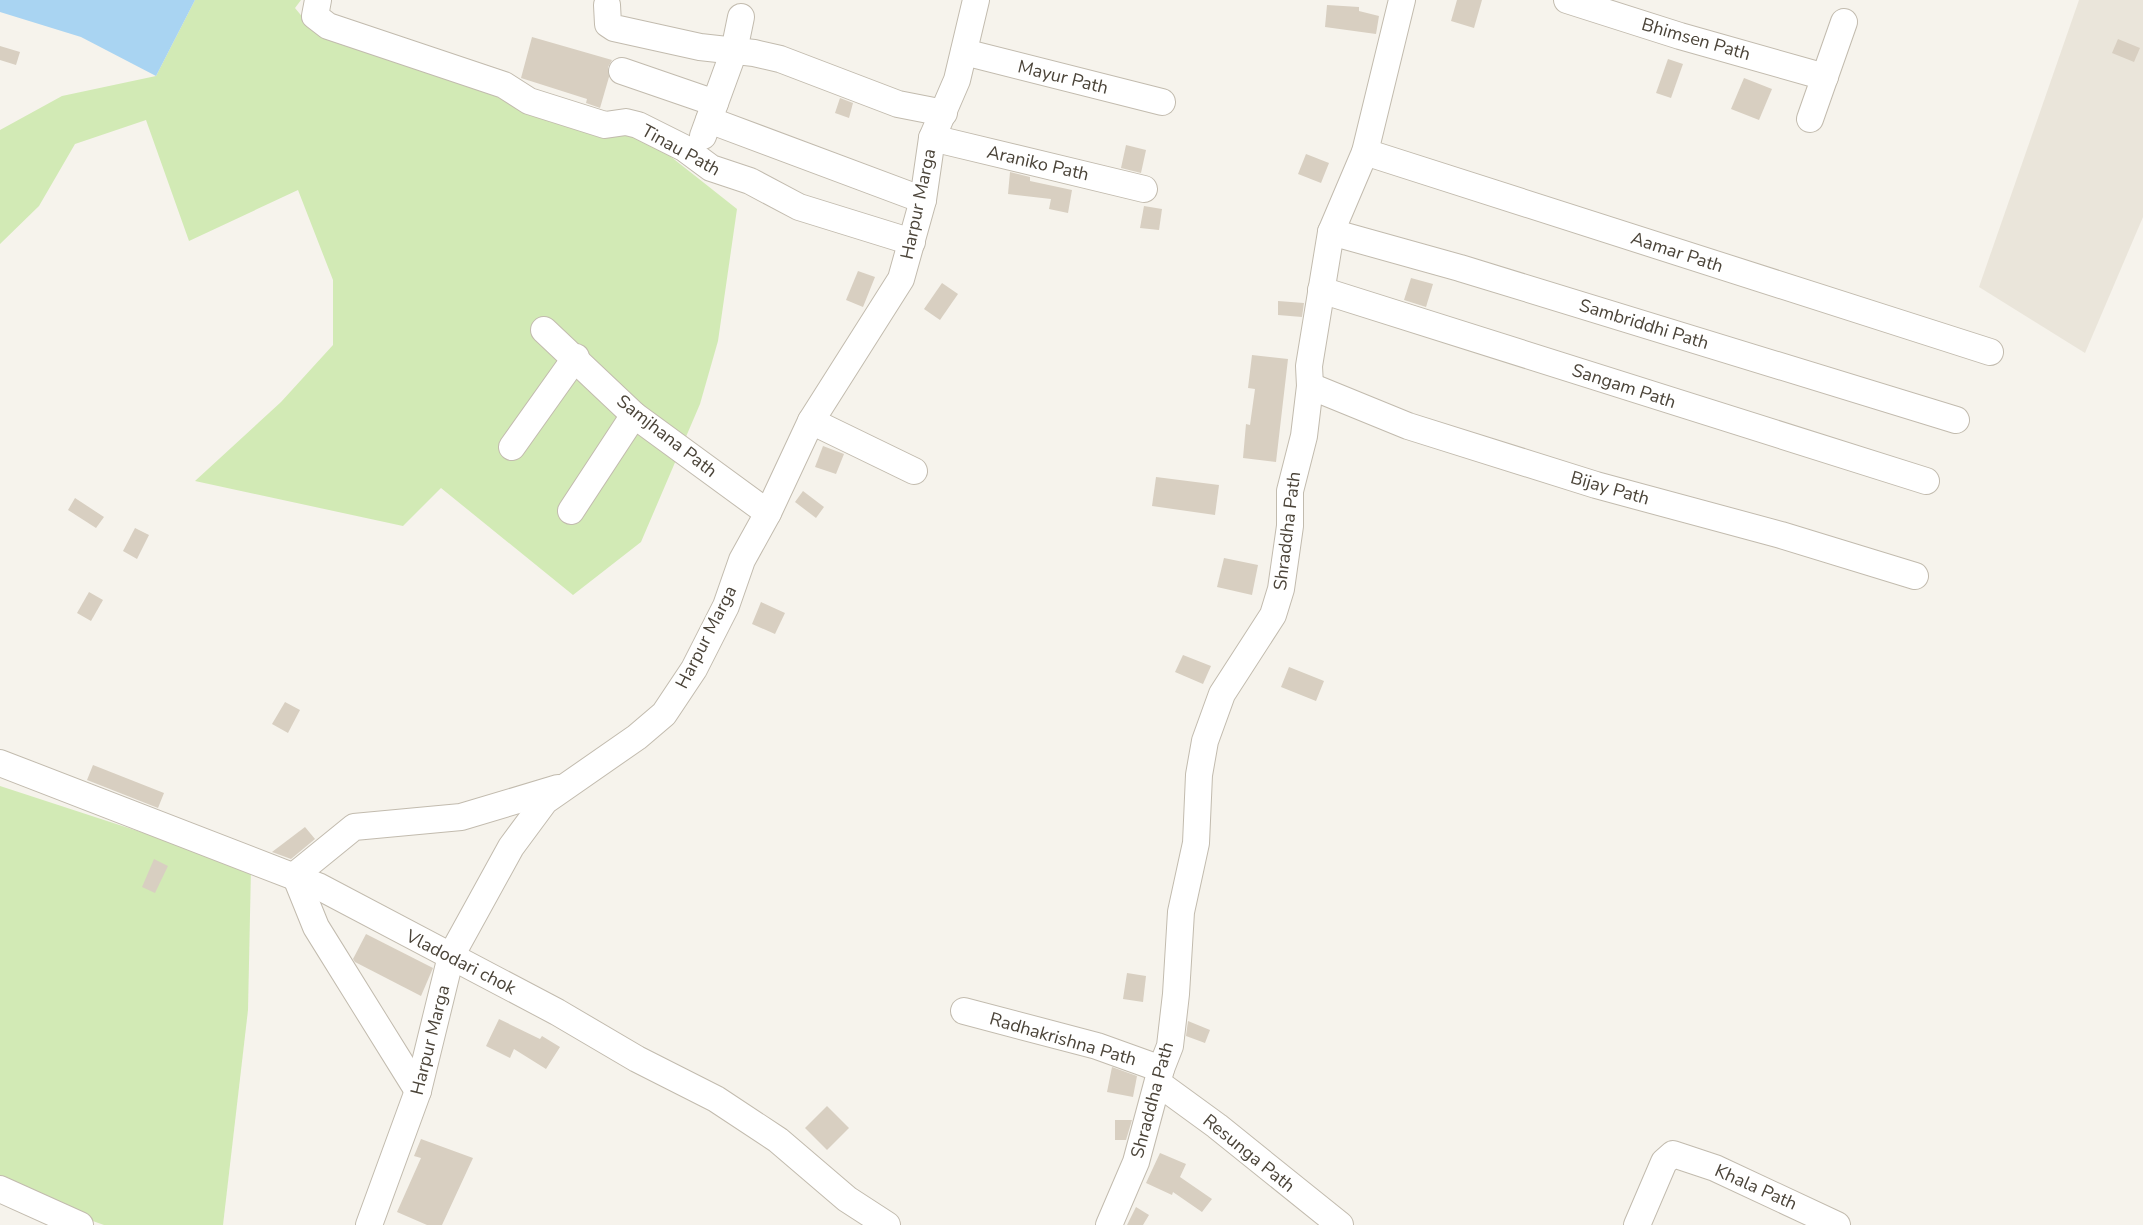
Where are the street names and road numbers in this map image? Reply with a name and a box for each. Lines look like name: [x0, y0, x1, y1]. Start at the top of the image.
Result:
street label: Bhimsen Path: [1639, 12, 1753, 66]
street label: Mayur Path: [1015, 54, 1111, 100]
street label: Tinau Path: [637, 119, 725, 181]
street label: Araniko Path: [985, 140, 1091, 186]
street label: Harpur Marga: [895, 146, 941, 262]
street label: Aamar Path: [1628, 226, 1726, 278]
street label: Sambriddhi Path: [1576, 293, 1712, 355]
street label: Sangam Path: [1569, 358, 1679, 414]
street label: Samjhana Path: [612, 389, 722, 483]
street label: Bijay Path: [1568, 465, 1652, 511]
street label: Shraddha Path: [1268, 470, 1306, 592]
street label: Harpur Marga: [670, 581, 742, 693]
street label: Vladodari chok: [401, 923, 521, 1001]
street label: Harpur Marga: [405, 982, 455, 1098]
street label: Radhakrishna Path: [987, 1007, 1139, 1071]
street label: Shraddha Path: [1125, 1039, 1179, 1161]
street label: Resunga Path: [1198, 1108, 1300, 1198]
street label: Khala Path: [1711, 1158, 1801, 1216]

